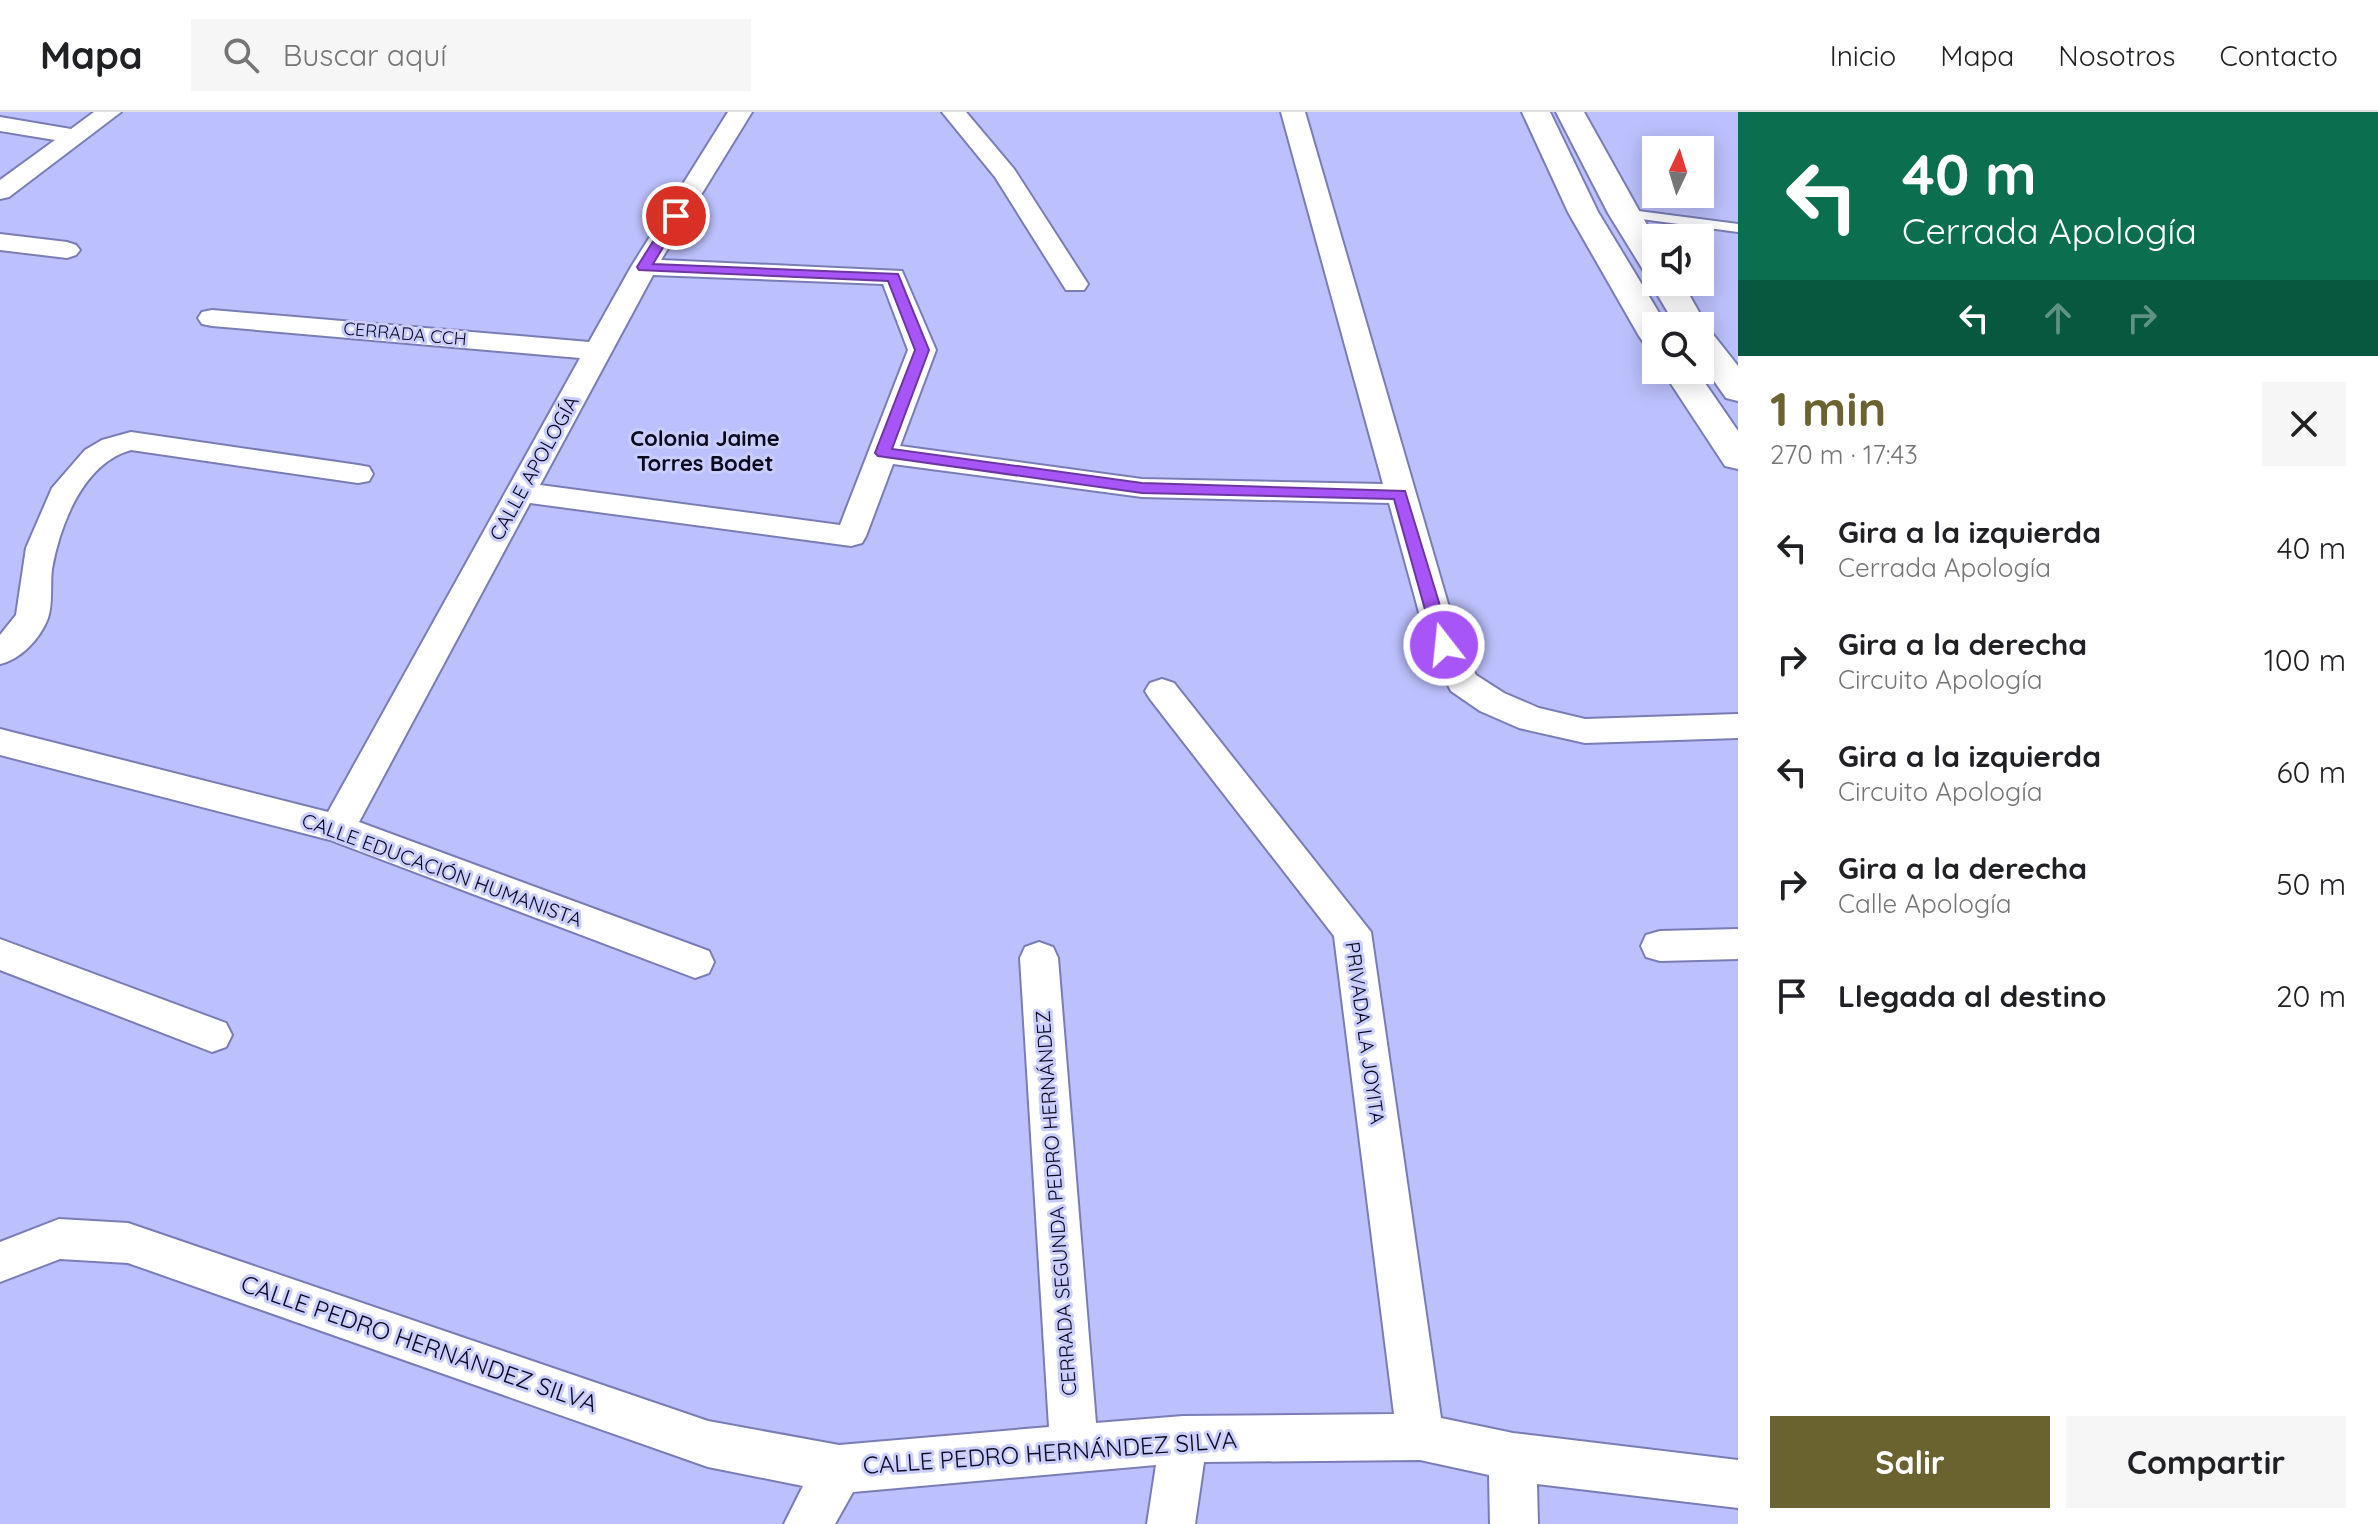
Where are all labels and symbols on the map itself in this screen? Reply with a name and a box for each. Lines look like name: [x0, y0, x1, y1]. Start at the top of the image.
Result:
north arrow: [1642, 136, 1714, 208]
pin: [642, 182, 710, 250]
street label: CERRADA CCH: [342, 317, 468, 350]
street label: CALLE APOLOGÍA: [483, 391, 584, 545]
district label: Colonia Jaime Torres Bodet: [630, 424, 780, 477]
position arrow: [1402, 603, 1486, 687]
street label: CALLE EDUCACIÓN HUMANISTA: [299, 807, 586, 932]
street label: PRIVADA LA JOYITA: [1340, 940, 1391, 1126]
street label: CERRADA SEGUNDA PEDRO HERNÁNDEZ: [1030, 1009, 1081, 1397]
street label: CALLE PEDRO HERNÁNDEZ SILVA: [237, 1268, 601, 1418]
street label: CALLE PEDRO HERNÁNDEZ SILVA: [862, 1424, 1238, 1480]

